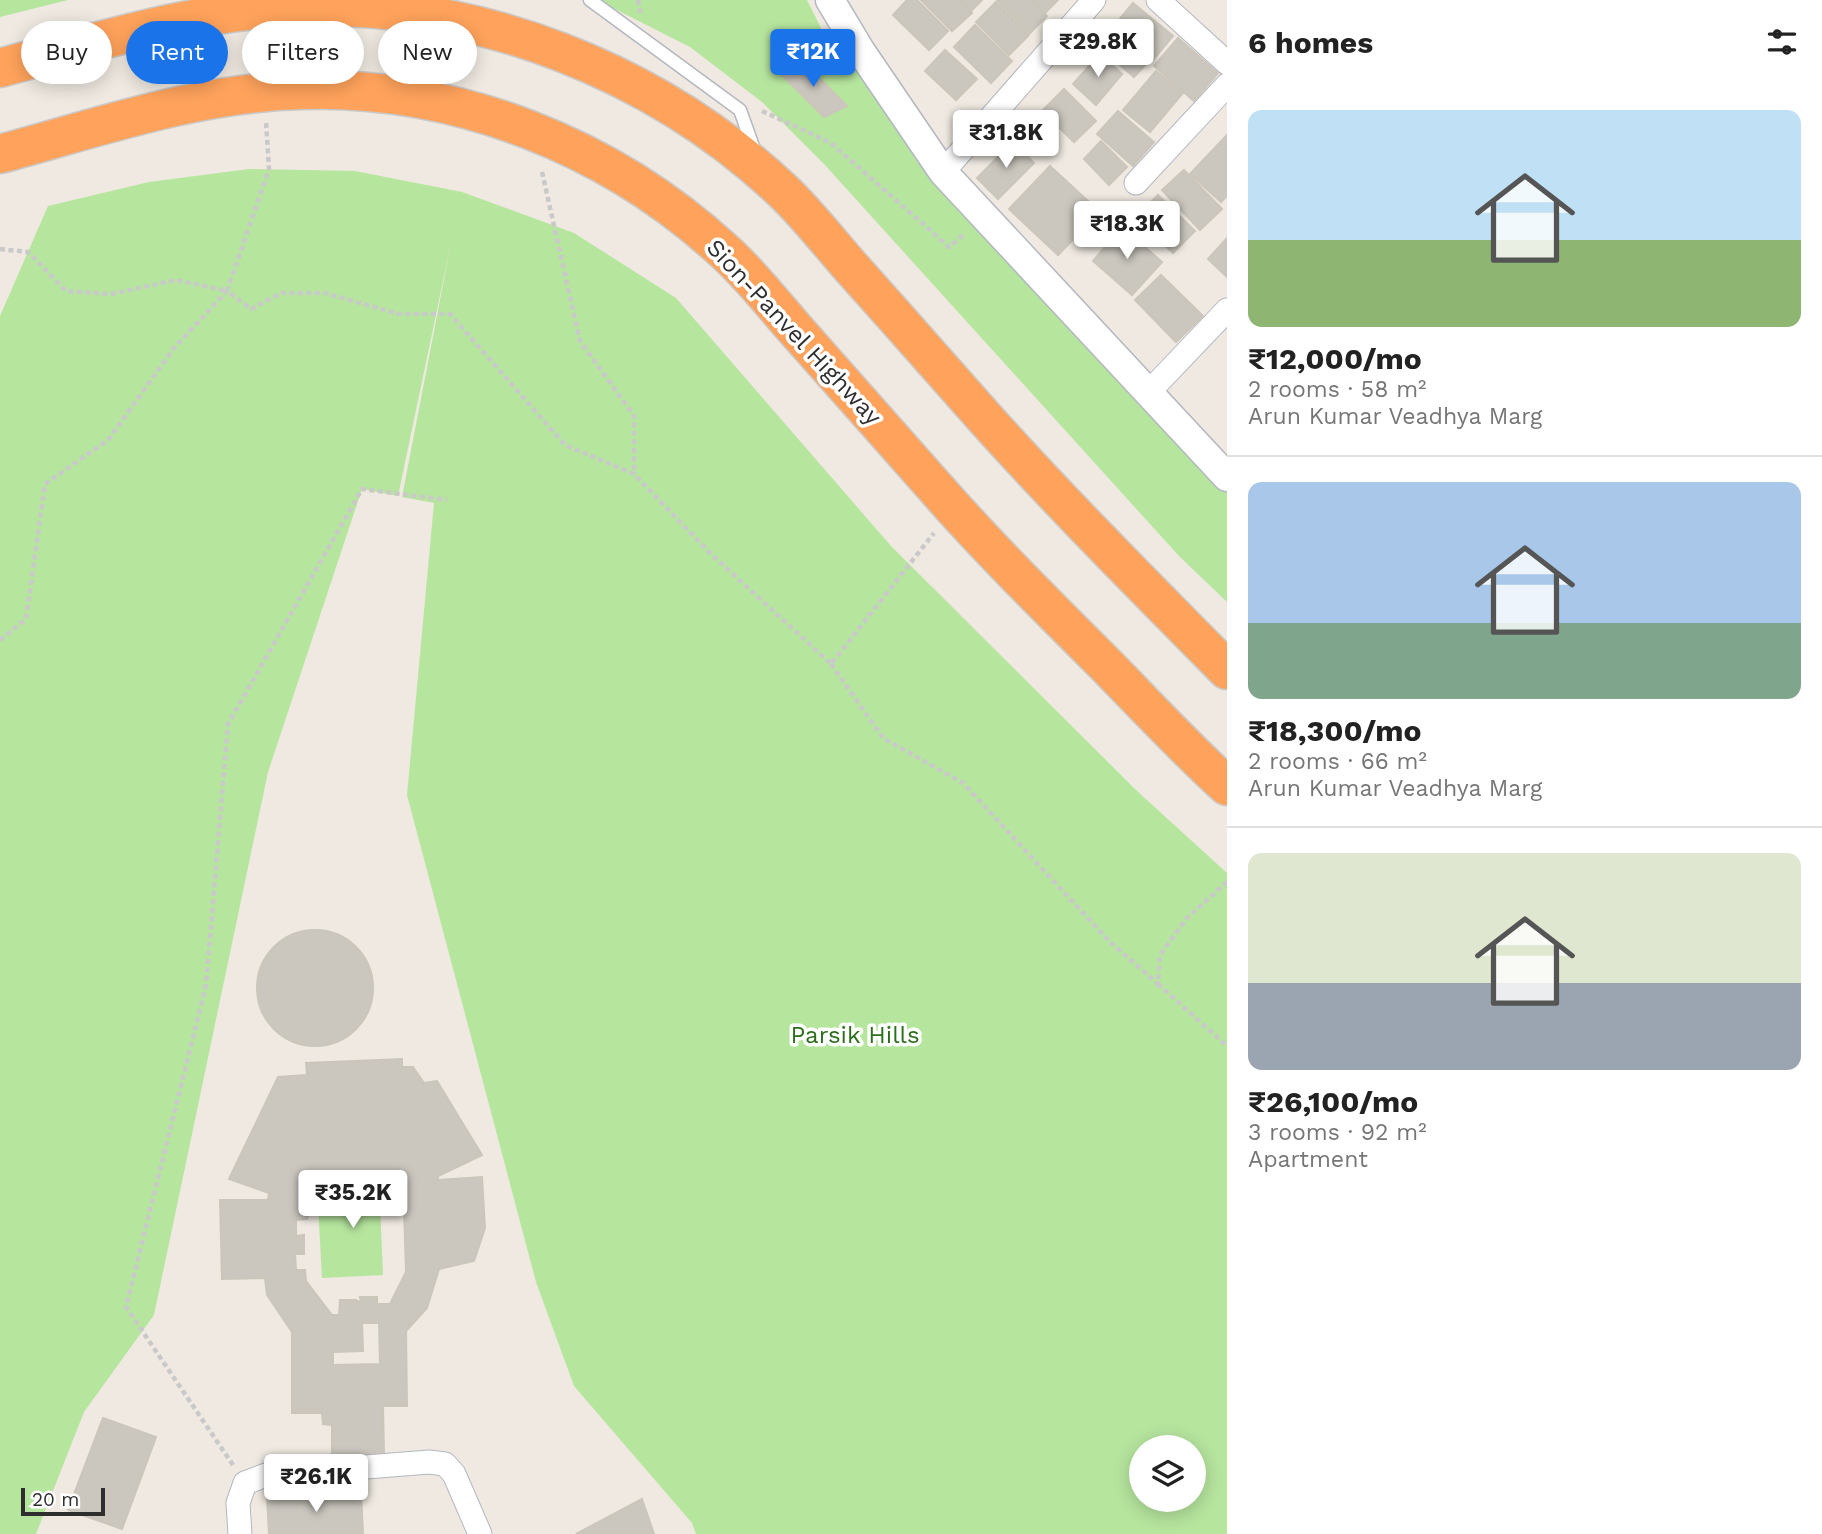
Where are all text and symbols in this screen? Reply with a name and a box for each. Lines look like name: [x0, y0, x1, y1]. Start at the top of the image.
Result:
pin: ₹29.8K: [1041, 20, 1155, 79]
chip: Buy: [21, 21, 112, 84]
chip: Rent: [126, 21, 228, 84]
chip: Filters: [242, 21, 364, 84]
chip: New: [378, 21, 477, 84]
icon: filters: [1763, 23, 1801, 61]
text: 6 homes: [1248, 25, 1373, 60]
text: ₹29.8K: [1059, 28, 1137, 55]
pin: ₹12K: [772, 29, 854, 89]
text: ₹12K: [786, 38, 840, 65]
pin: ₹31.8K: [949, 110, 1063, 170]
text: ₹31.8K: [969, 119, 1043, 146]
icon: home: [1462, 155, 1588, 281]
pin: ₹18.3K: [1070, 202, 1184, 261]
text: ₹18.3K: [1090, 210, 1164, 237]
street label: Sion-Panvel Highway: [701, 233, 888, 431]
text: ₹12,000/mo: [1248, 341, 1422, 376]
text: 2 rooms · 58 m²: [1248, 376, 1427, 403]
text: Arun Kumar Veadhya Marg: [1248, 403, 1542, 430]
icon: home: [1462, 527, 1588, 653]
text: ₹18,300/mo: [1248, 713, 1421, 748]
text: 2 rooms · 66 m²: [1248, 748, 1427, 775]
text: Arun Kumar Veadhya Marg: [1248, 775, 1542, 802]
icon: home: [1462, 898, 1588, 1024]
park label: Parsik Hills: [790, 1021, 920, 1049]
text: ₹26,100/mo: [1248, 1084, 1418, 1119]
text: 3 rooms · 92 m²: [1248, 1119, 1427, 1146]
text: Apartment: [1248, 1146, 1368, 1173]
pin: ₹35.2K: [296, 1170, 410, 1230]
text: ₹35.2K: [314, 1179, 392, 1206]
map controls: [1129, 1435, 1206, 1512]
button: layers: [1129, 1435, 1206, 1512]
pin: ₹26.1K: [259, 1454, 373, 1514]
text: ₹26.1K: [280, 1463, 352, 1490]
scale bar: [21, 1485, 105, 1517]
text: 20 m: [32, 1488, 79, 1511]

